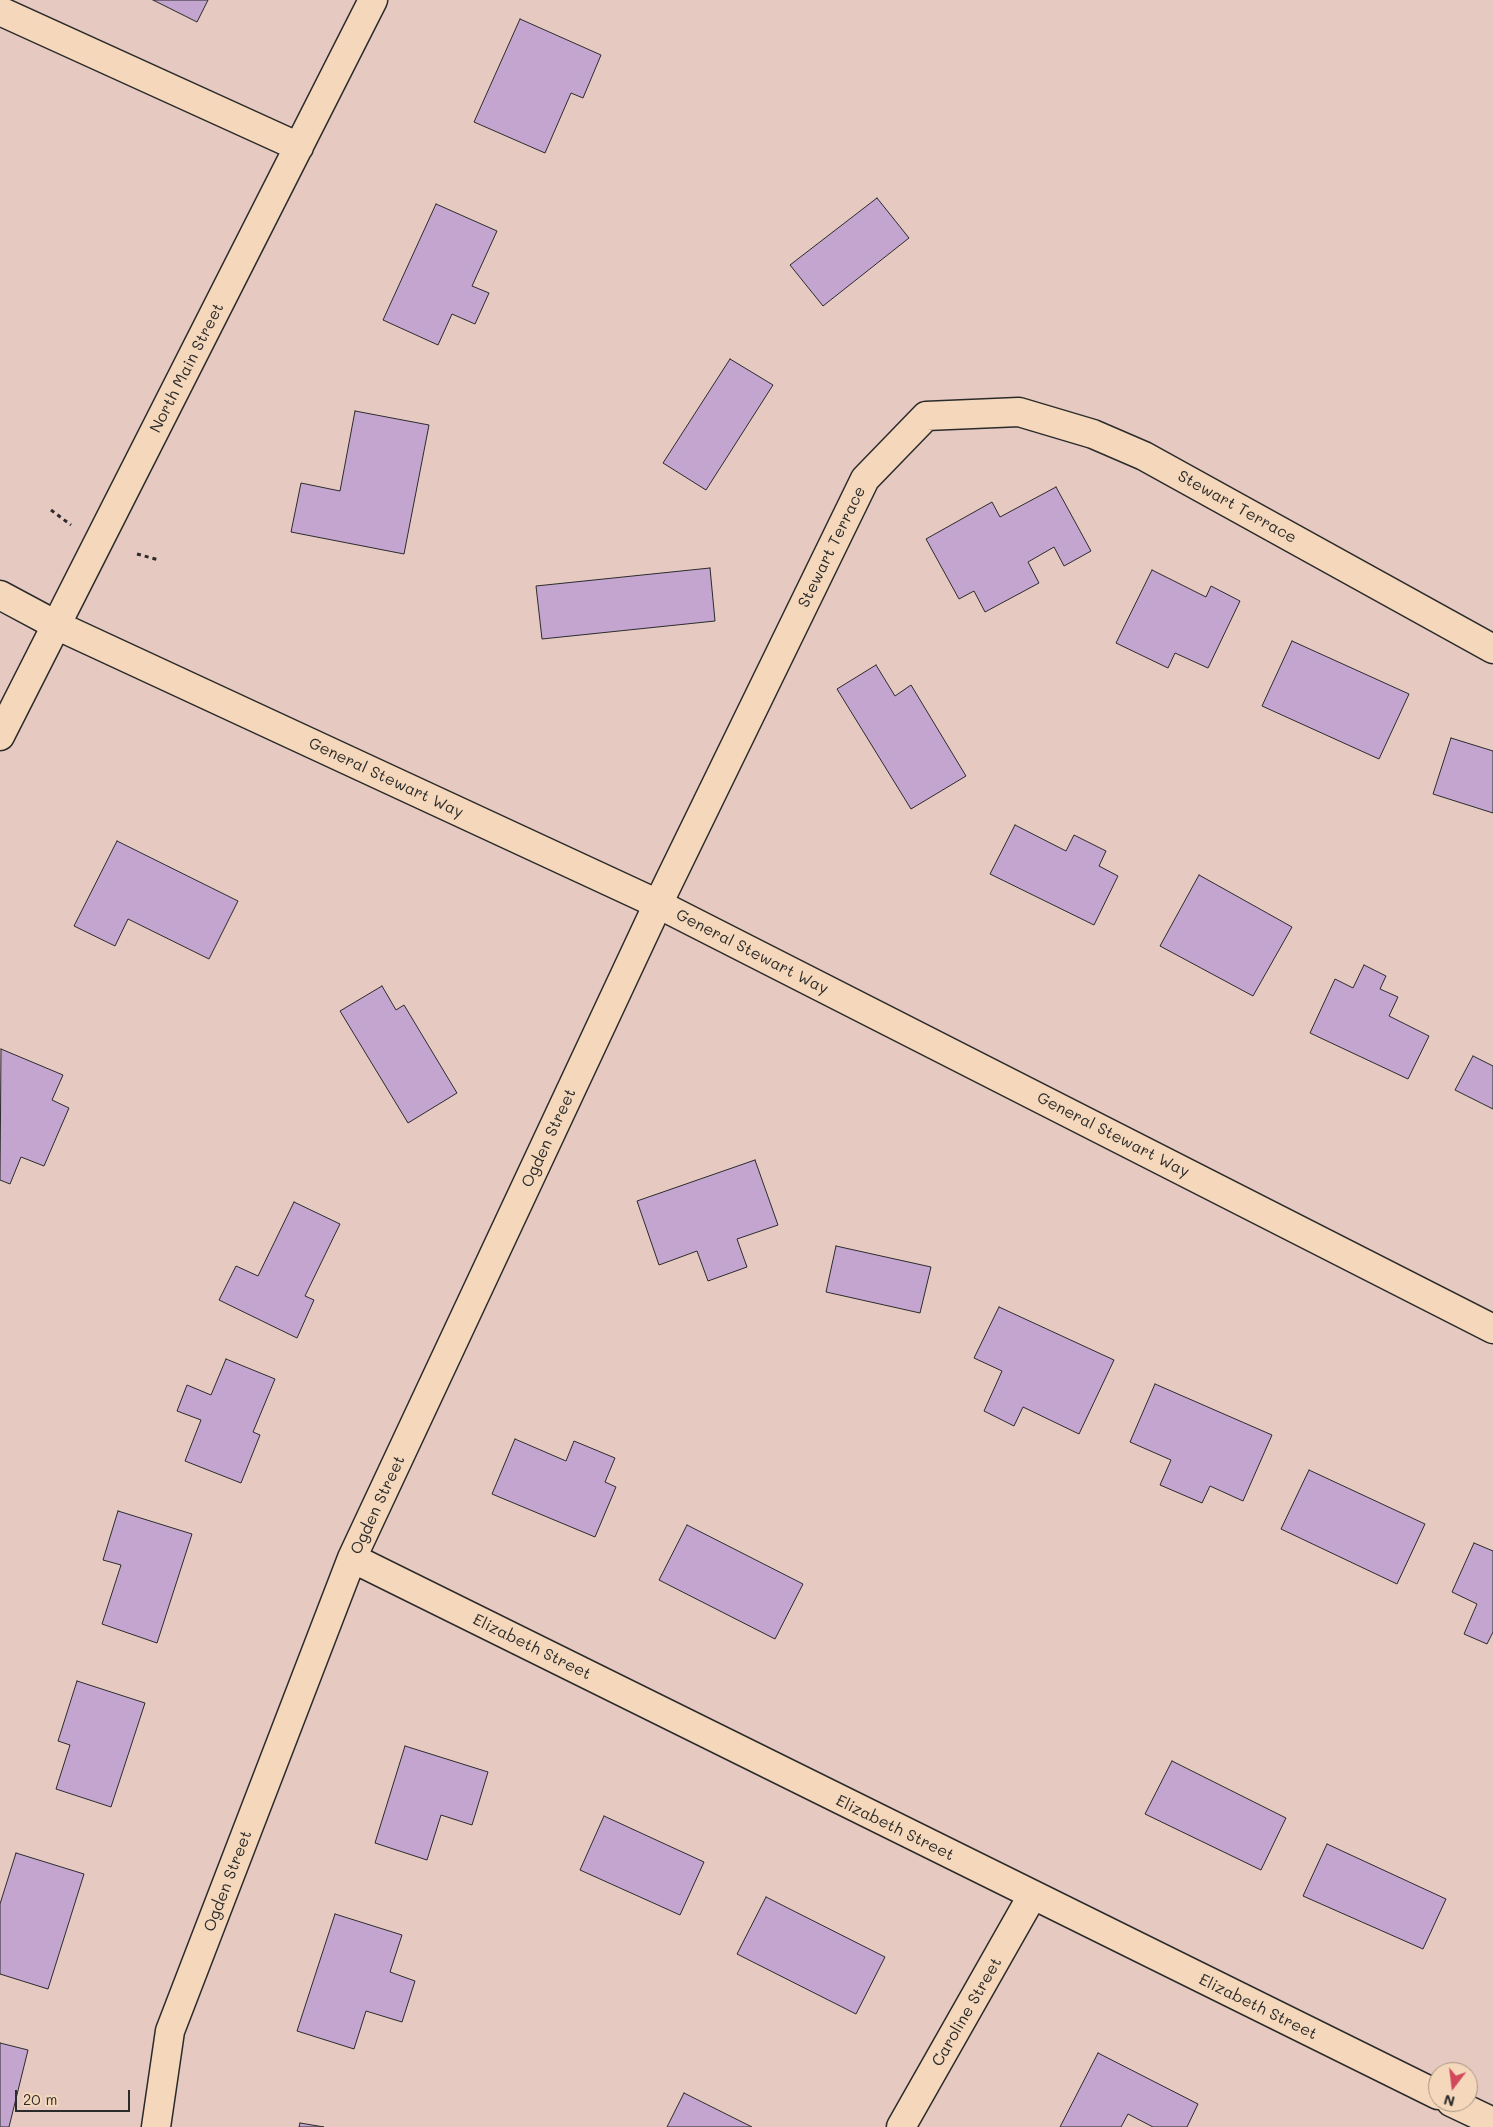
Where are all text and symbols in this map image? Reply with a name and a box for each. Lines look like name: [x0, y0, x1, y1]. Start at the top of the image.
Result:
street label: North Main Street: [146, 300, 228, 436]
street label: Stewart Terrace: [1174, 466, 1300, 548]
street label: Stewart Terrace: [794, 483, 870, 611]
street label: General Stewart Way: [306, 734, 466, 822]
street label: General Stewart Way: [673, 905, 831, 999]
street label: Ogden Street: [518, 1085, 580, 1191]
street label: General Stewart Way: [1034, 1088, 1192, 1182]
street label: Ogden Street: [347, 1452, 409, 1558]
street label: Elizabeth Street: [470, 1610, 594, 1684]
street label: Elizabeth Street: [833, 1791, 957, 1865]
street label: Ogden Street: [200, 1828, 256, 1934]
street label: Caroline Street: [928, 1954, 1006, 2070]
street label: Elizabeth Street: [1196, 1970, 1320, 2044]
north arrow: [1428, 2062, 1478, 2112]
scale bar: [18, 2080, 132, 2112]
text: 20 m: [23, 2089, 57, 2109]
text: N: [1442, 2090, 1457, 2112]

